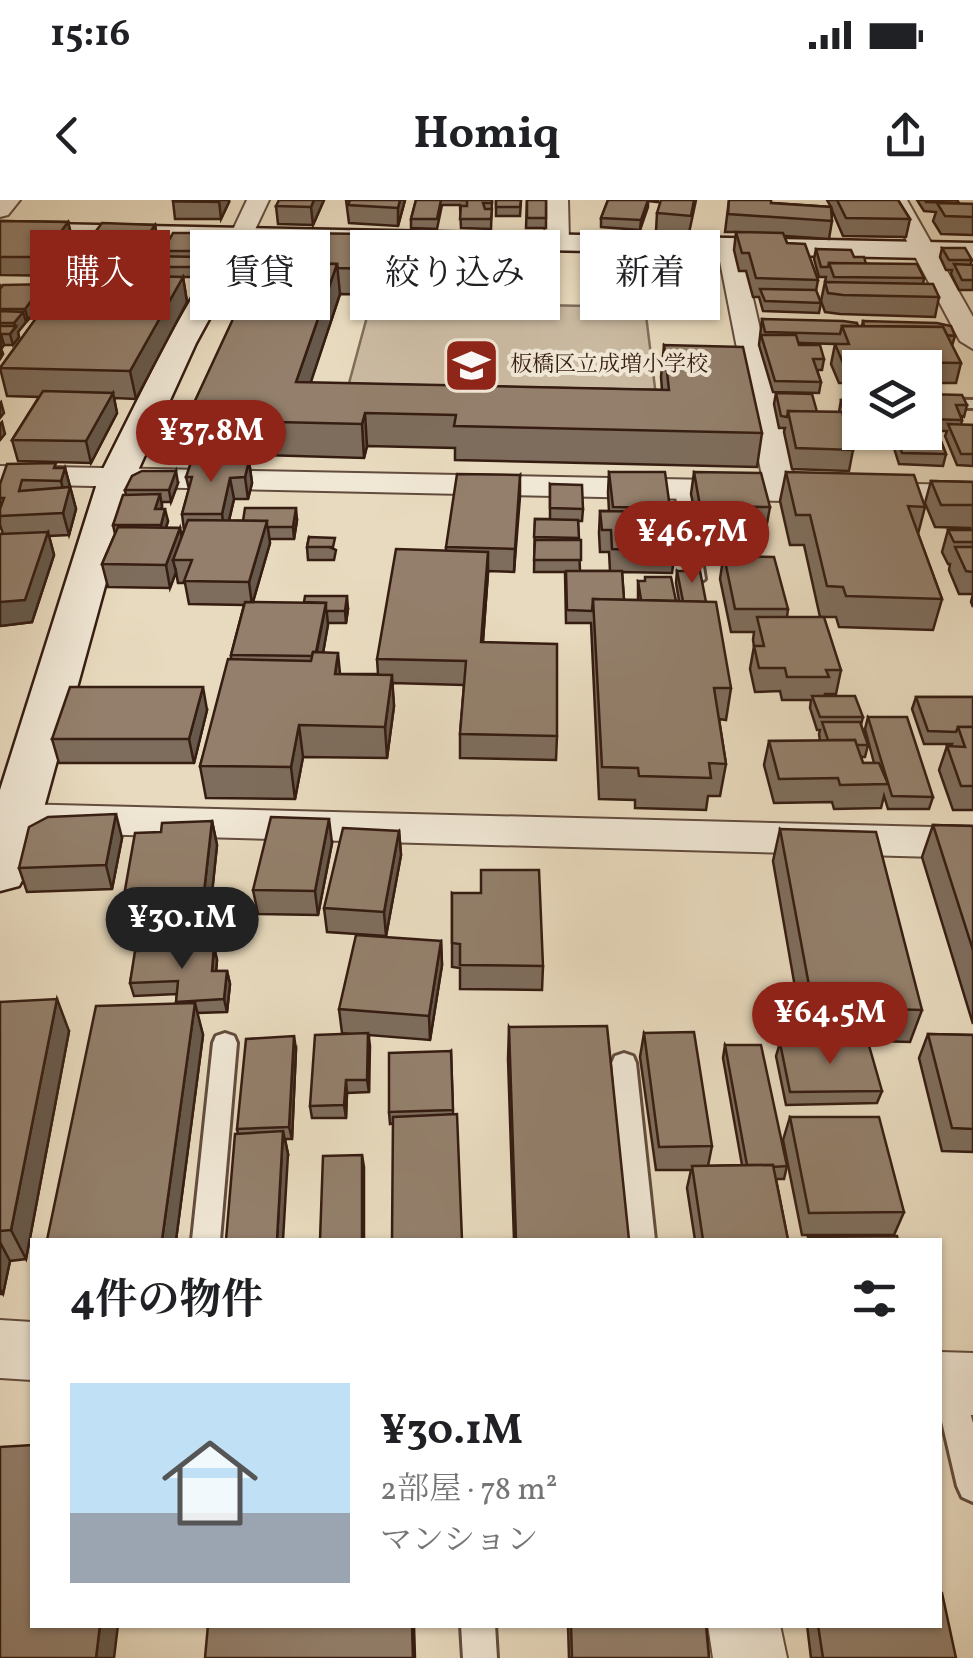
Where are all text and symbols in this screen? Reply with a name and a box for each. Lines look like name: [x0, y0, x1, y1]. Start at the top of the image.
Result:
text: 15:16: [50, 9, 130, 62]
text: Homiq: [413, 104, 560, 167]
icon: back: [40, 108, 95, 163]
icon: share: [878, 108, 933, 163]
chip: 購入: [30, 230, 170, 320]
chip: 賃貸: [190, 230, 330, 320]
chip: 絞り込み: [350, 230, 560, 320]
chip: 新着: [580, 230, 720, 320]
school or university icon: 板橋区立成増小学校: [441, 335, 501, 395]
place label: 板橋区立成増小学校: [510, 350, 708, 381]
map controls: [842, 350, 942, 450]
button: layers: [842, 350, 942, 450]
pin: ¥37.8M: [130, 400, 292, 485]
text: ¥37.8M: [158, 410, 264, 454]
pin: ¥46.7M: [611, 501, 773, 586]
text: ¥46.7M: [636, 511, 748, 555]
pin: ¥30.1M: [101, 887, 263, 972]
text: ¥30.1M: [128, 897, 236, 941]
pin: ¥64.5M: [749, 982, 911, 1067]
text: ¥64.5M: [774, 992, 886, 1036]
icon: filters: [847, 1271, 902, 1326]
text: 4件の物件: [70, 1273, 263, 1332]
text: ¥30.1M: [380, 1403, 523, 1462]
icon: home: [150, 1423, 270, 1543]
text: 2部屋 · 78 m²: [380, 1469, 558, 1513]
text: マンション: [380, 1520, 539, 1564]

